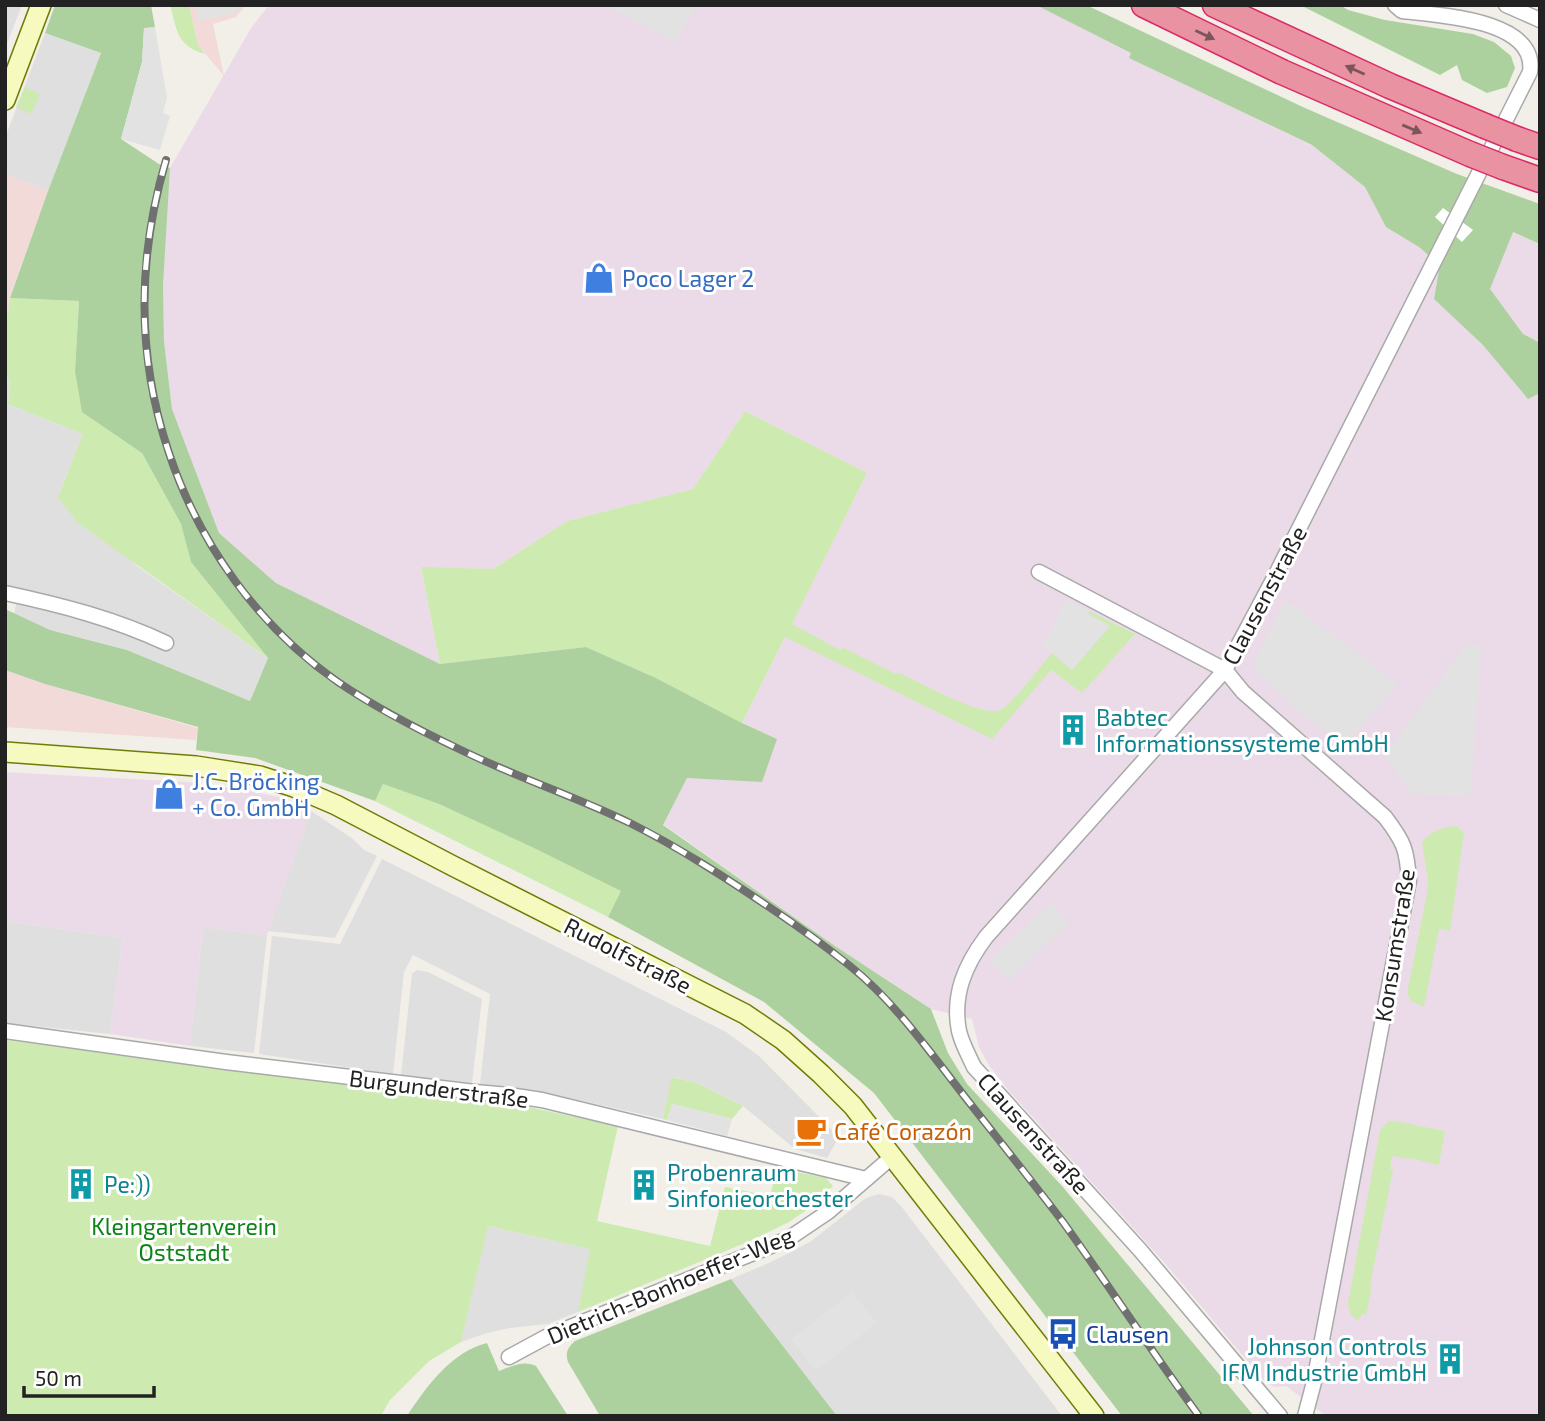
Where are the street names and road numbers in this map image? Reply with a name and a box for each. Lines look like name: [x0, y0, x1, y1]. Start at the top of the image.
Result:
street label: Clausenstraße: [1216, 521, 1312, 669]
street label: Konsumstraße: [1368, 866, 1420, 1024]
street label: Rudolfstraße: [560, 911, 696, 999]
street label: Burgunderstraße: [348, 1063, 530, 1113]
street label: Clausenstraße: [972, 1067, 1096, 1199]
street label: Dietrich-Bonhoeffer-Weg: [543, 1220, 797, 1350]

